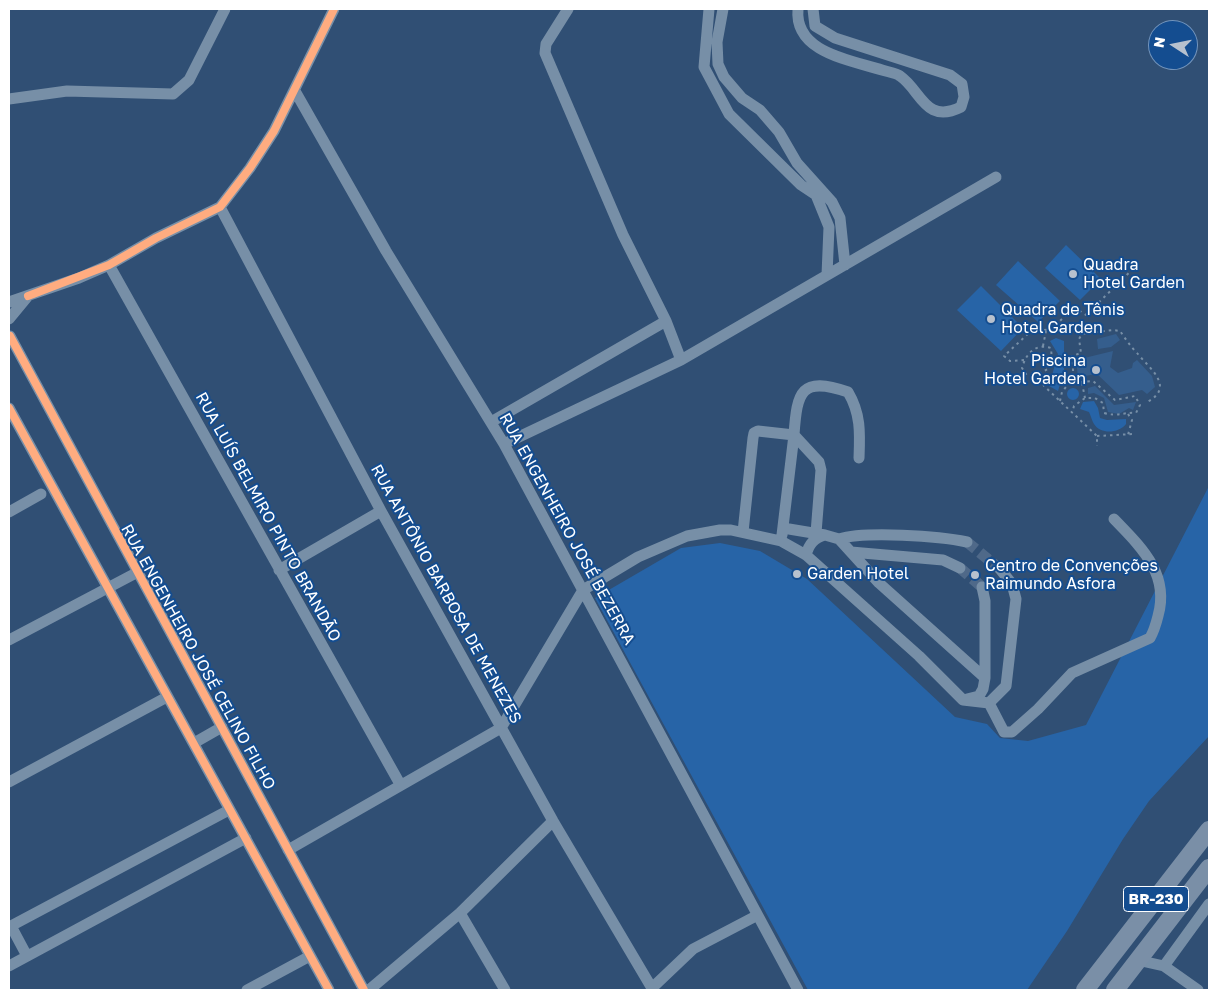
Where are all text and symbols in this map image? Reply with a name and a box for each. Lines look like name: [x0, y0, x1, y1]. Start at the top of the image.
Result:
north arrow: [1148, 20, 1198, 70]
text: N: [1149, 35, 1168, 49]
place label: Quadra Hotel Garden: [1083, 255, 1185, 293]
marker: Quadra Hotel Garden: [1067, 268, 1079, 280]
place label: Quadra de Tênis Hotel Garden: [1001, 300, 1124, 338]
marker: Quadra de Tênis Hotel Garden: [985, 313, 997, 325]
place label: Piscina Hotel Garden: [984, 351, 1086, 389]
marker: Piscina Hotel Garden: [1090, 364, 1102, 376]
street label: RUA LUÍS BELMIRO PINTO BRANDÃO: [191, 389, 345, 645]
street label: RUA ENGENHEIRO JOSÉ BEZERRA: [495, 410, 639, 648]
street label: RUA ANTÔNIO BARBOSA DE MENEZES: [367, 461, 525, 727]
street label: RUA ENGENHEIRO JOSÉ CELINO FILHO: [117, 521, 279, 793]
place label: Centro de Convenções Raimundo Asfora: [985, 556, 1158, 594]
place label: Garden Hotel: [807, 564, 909, 584]
marker: Garden Hotel: [791, 568, 803, 580]
marker: Centro de Convenções Raimundo Asfora: [969, 569, 981, 581]
road number: BR-230: [1124, 886, 1188, 912]

